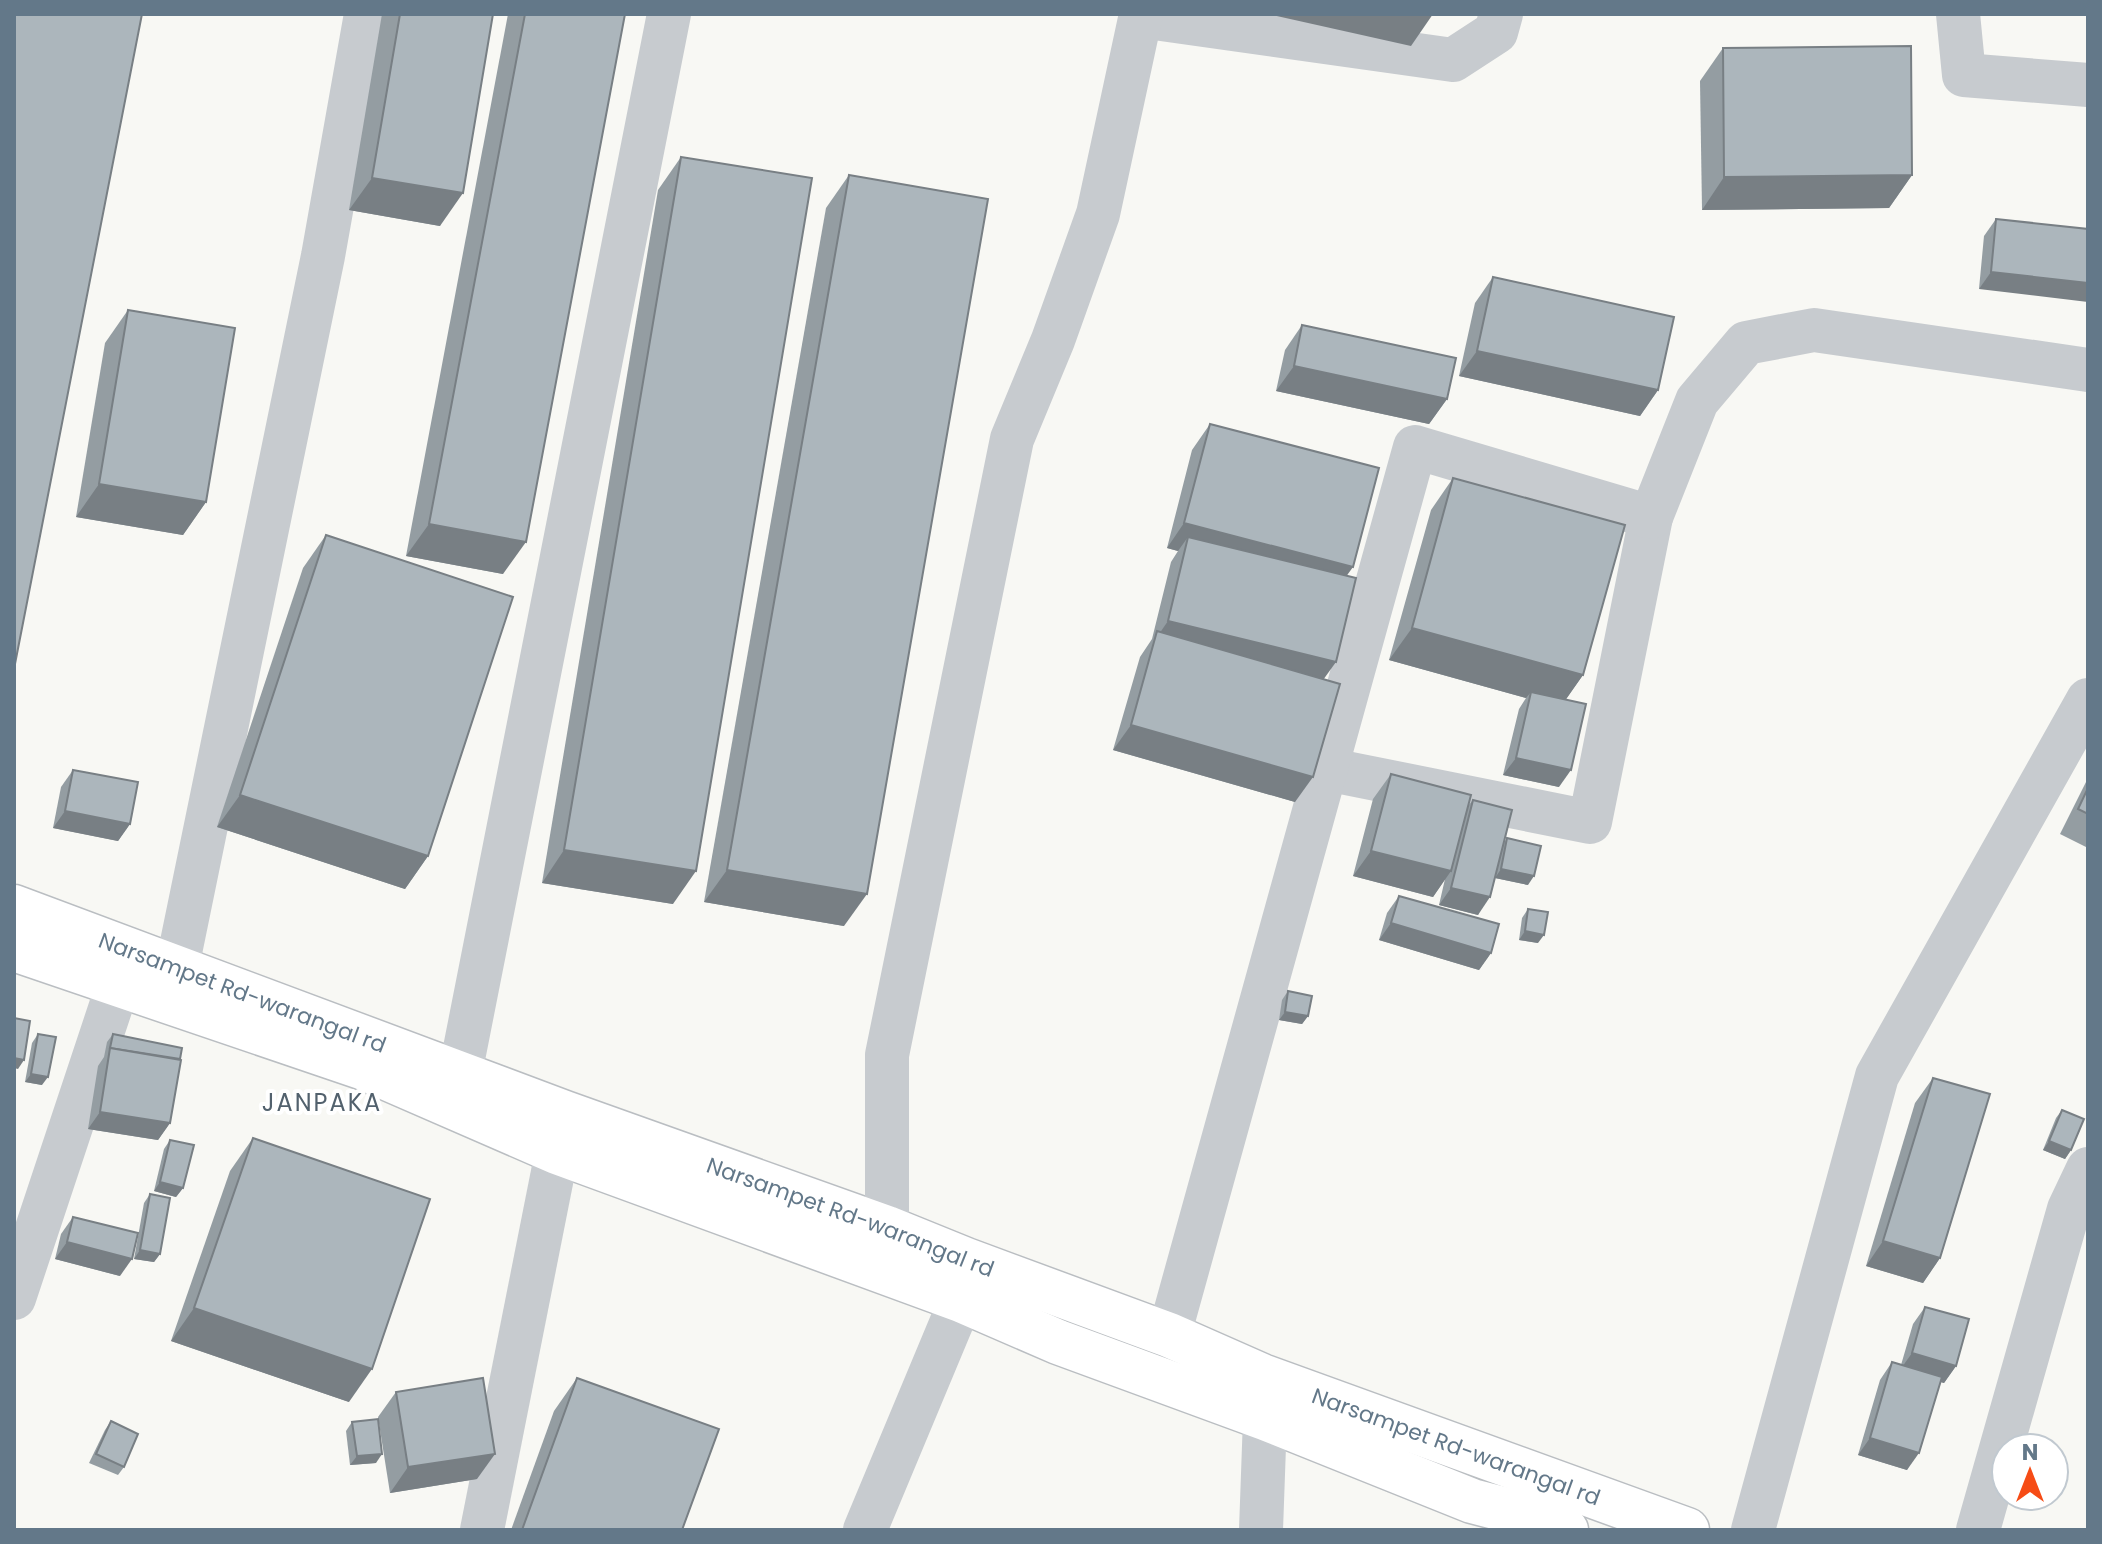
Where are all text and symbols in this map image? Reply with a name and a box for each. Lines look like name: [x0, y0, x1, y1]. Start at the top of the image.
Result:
street label: Narsampet Rd-warangal rd: [94, 925, 391, 1060]
district label: JANPAKA: [262, 1086, 382, 1119]
street label: Narsampet Rd-warangal rd: [702, 1149, 998, 1285]
street label: Narsampet Rd-warangal rd: [1308, 1380, 1605, 1513]
north arrow: [1990, 1432, 2070, 1512]
text: N: [2022, 1437, 2038, 1468]

